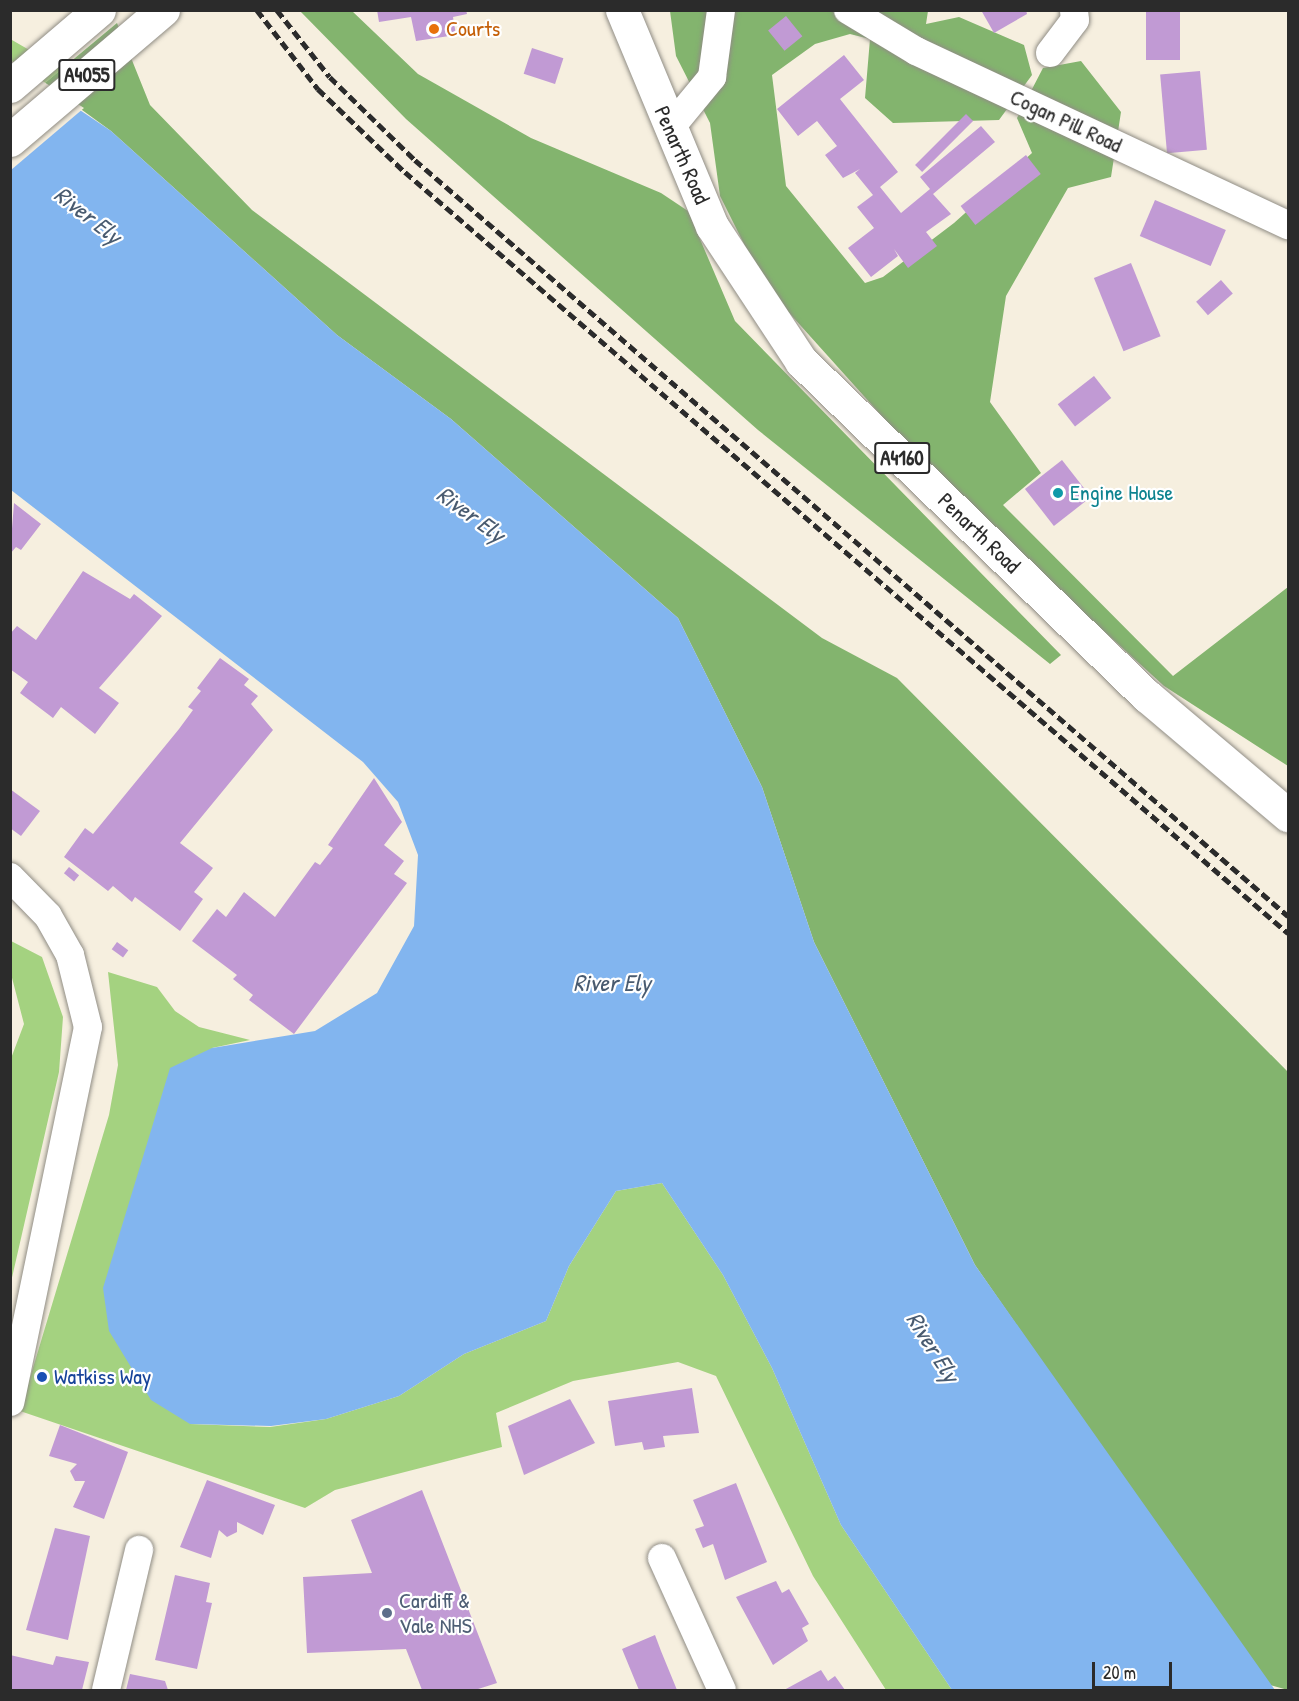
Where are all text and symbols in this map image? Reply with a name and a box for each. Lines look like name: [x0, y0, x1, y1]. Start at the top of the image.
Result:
place label: Courts: [446, 16, 500, 42]
marker: Courts: [427, 22, 441, 36]
road number: A4055: [57, 57, 117, 93]
street label: Cogan Pill Road: [1006, 84, 1126, 158]
street label: Penarth Road: [649, 102, 715, 208]
water label: River Ely: [49, 180, 127, 250]
road number: A4160: [874, 440, 930, 476]
water label: River Ely: [431, 480, 511, 548]
place label: Engine House: [1070, 480, 1173, 506]
marker: Engine House: [1051, 486, 1065, 500]
street label: Penarth Road: [932, 487, 1026, 579]
water label: River Ely: [573, 969, 651, 997]
water label: River Ely: [900, 1307, 966, 1387]
place label: Watkiss Way: [54, 1364, 151, 1390]
marker: Watkiss Way: [35, 1370, 49, 1384]
place label: Cardiff & Vale NHS: [399, 1587, 472, 1639]
marker: Cardiff & Vale NHS: [380, 1606, 394, 1620]
scale bar: [1095, 1650, 1174, 1688]
text: 20 m: [1103, 1660, 1136, 1685]

